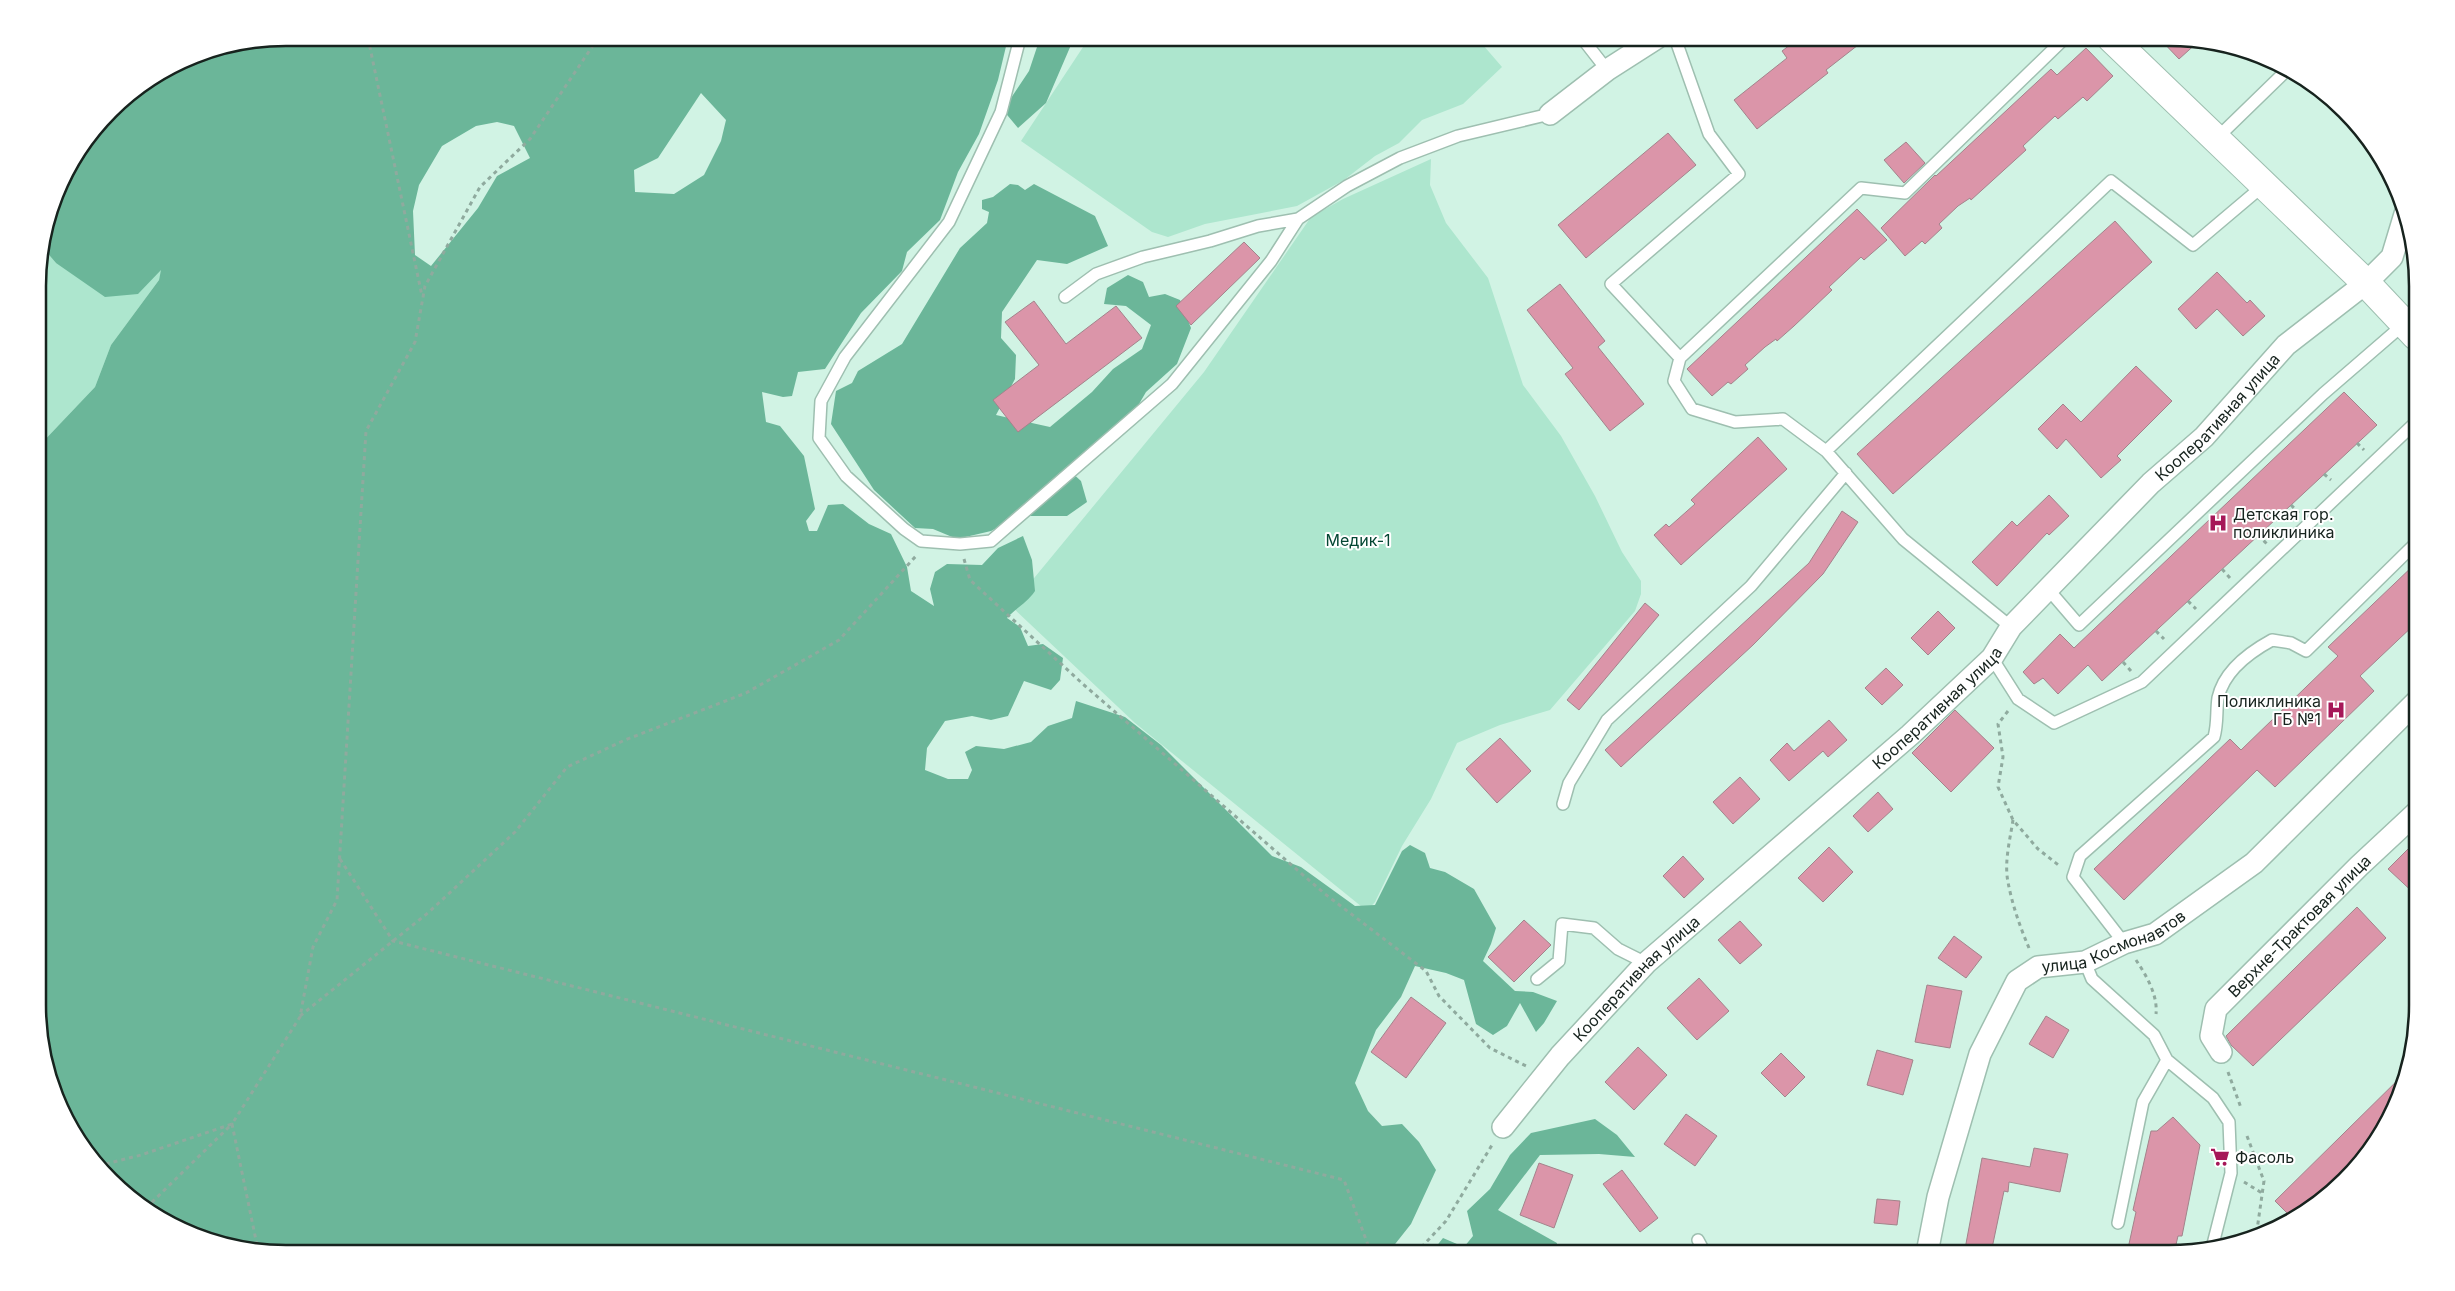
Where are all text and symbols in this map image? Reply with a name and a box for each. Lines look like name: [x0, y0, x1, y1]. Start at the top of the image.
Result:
street label: Кооперативная улица: [2151, 349, 2284, 485]
place label: Детская гор. поликлиника: [2233, 504, 2335, 542]
hospital icon: Детская гор. поликлиника: [2207, 512, 2229, 534]
park label: Медик-1: [1325, 530, 1391, 550]
street label: Кооперативная улица: [1868, 643, 2006, 773]
place label: Поликлиника ГБ №1: [2217, 691, 2321, 729]
hospital icon: Поликлиника ГБ №1: [2325, 699, 2347, 721]
street label: Верхне-Трактовая улица: [2224, 850, 2375, 1001]
street label: улица Космонавтов: [2041, 906, 2189, 977]
street label: Кооперативная улица: [1569, 911, 1704, 1045]
supermarket icon: Фасоль: [2209, 1146, 2231, 1168]
place label: Фасоль: [2235, 1147, 2294, 1167]

